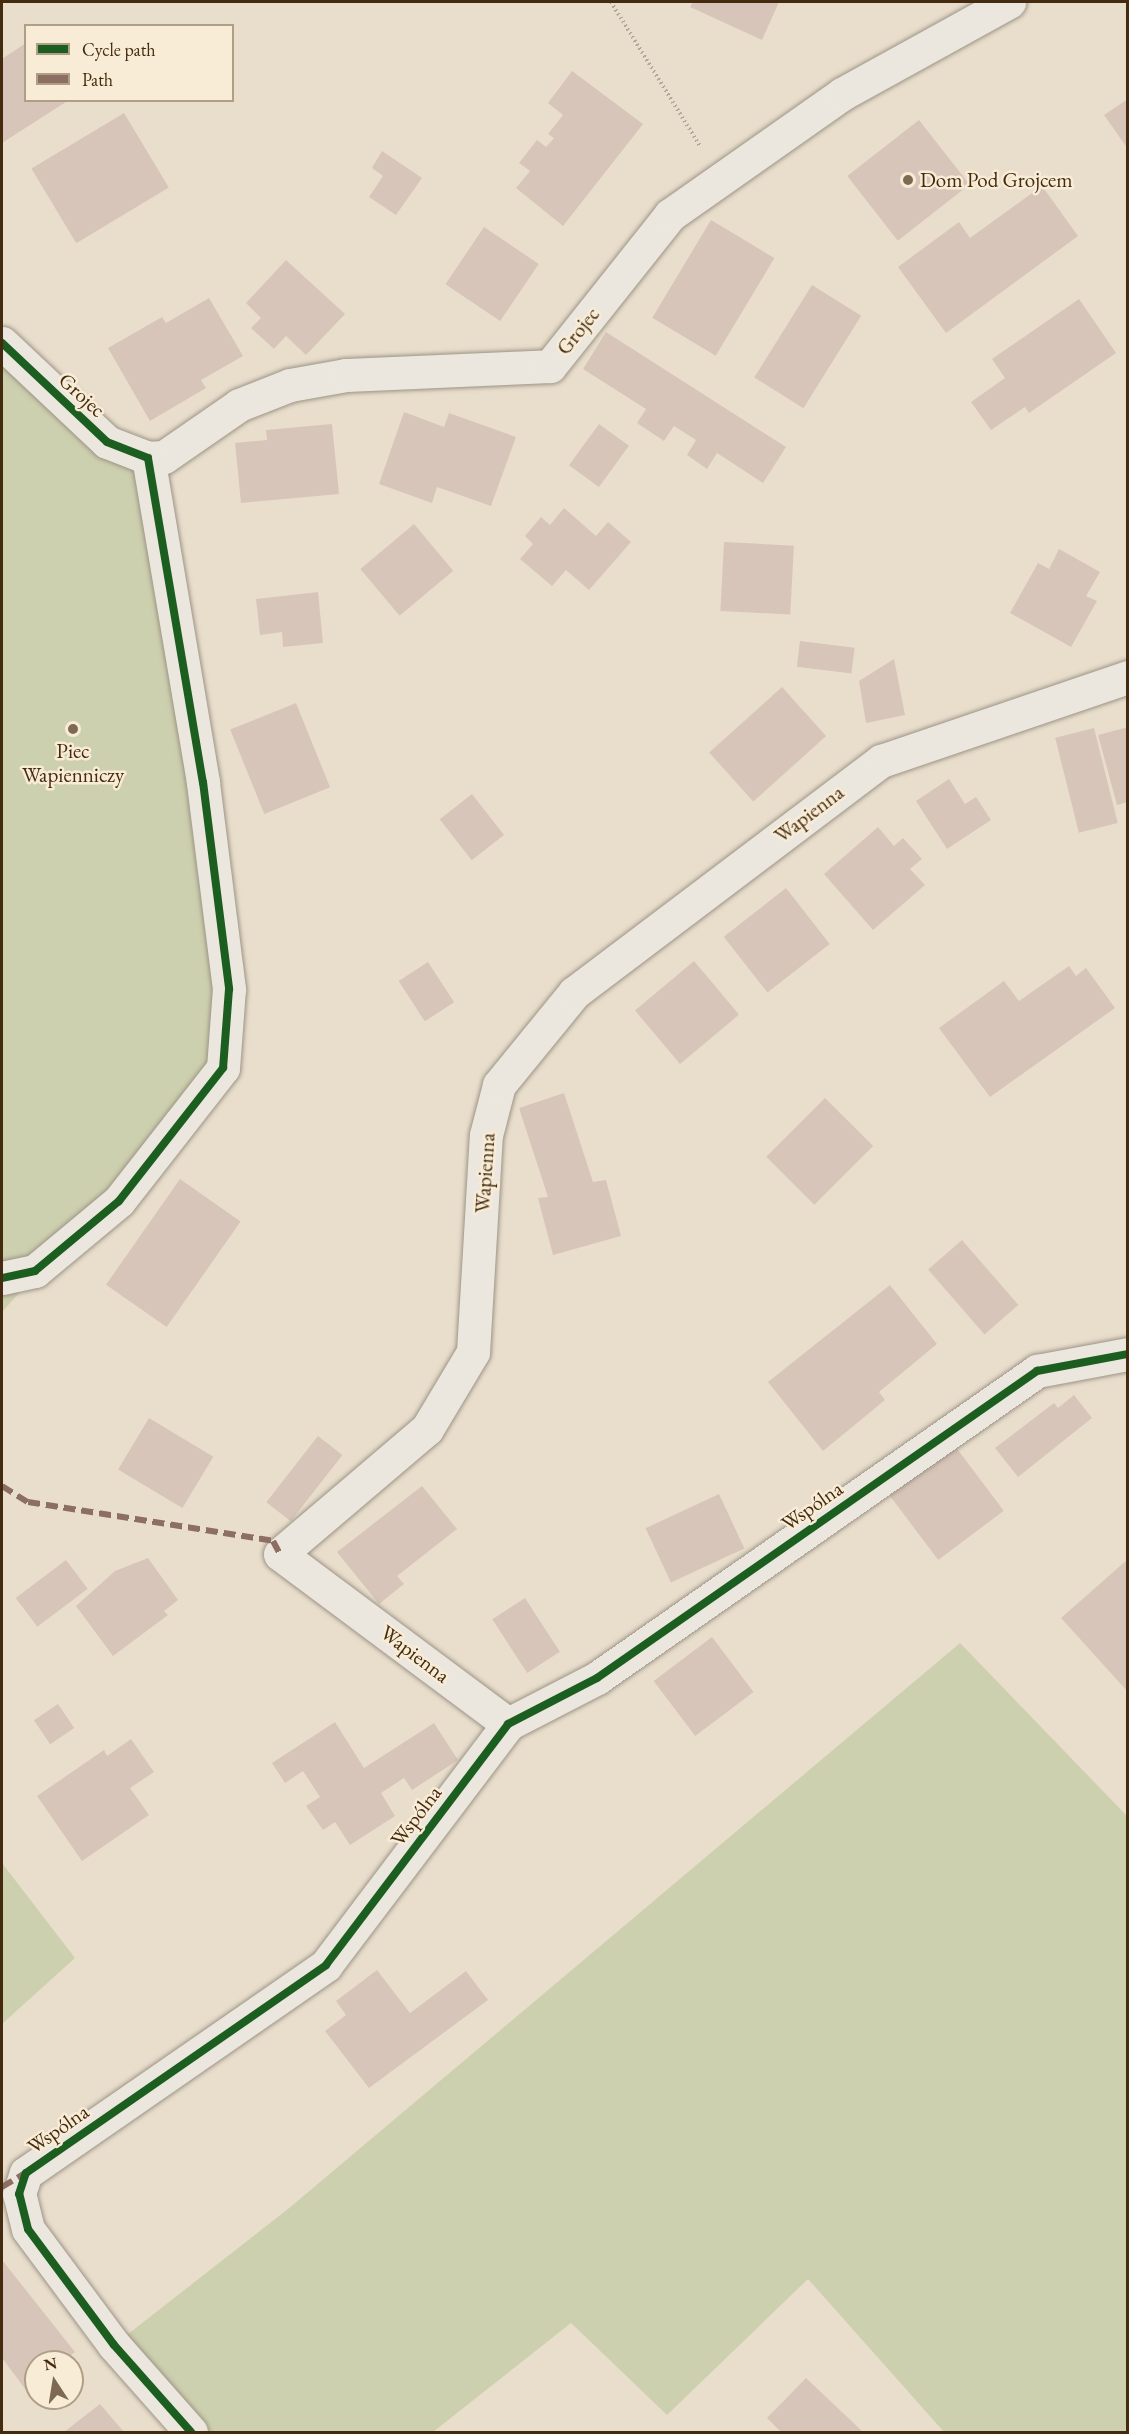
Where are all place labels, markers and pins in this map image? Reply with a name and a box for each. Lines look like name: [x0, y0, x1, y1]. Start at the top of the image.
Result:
place label: Dom Pod Grojcem: [920, 167, 1073, 193]
marker: Dom Pod Grojcem: [901, 173, 915, 187]
marker: Piec Wapienniczy: [66, 722, 80, 736]
place label: Piec Wapienniczy: [22, 738, 124, 788]

